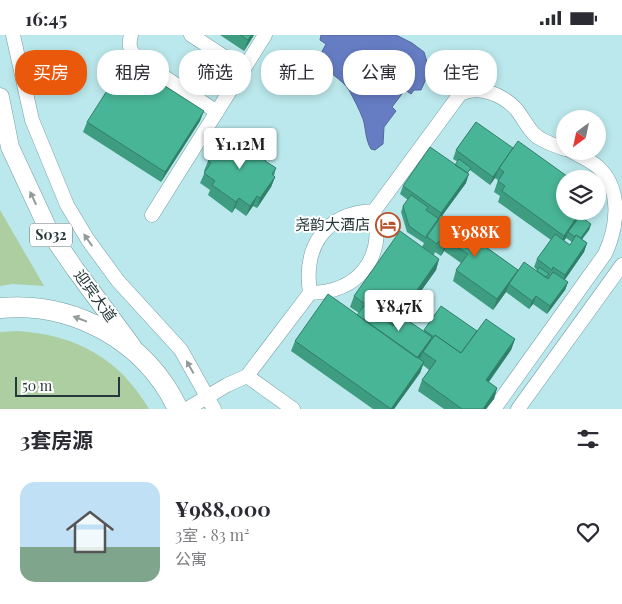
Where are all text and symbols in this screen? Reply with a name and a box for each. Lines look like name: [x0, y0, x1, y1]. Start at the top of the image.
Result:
text: 16:45: [25, 5, 67, 31]
chip: 买房: [15, 50, 87, 95]
chip: 租房: [97, 50, 169, 95]
chip: 筛选: [179, 50, 251, 95]
chip: 新上: [261, 50, 333, 95]
chip: 公寓: [343, 50, 415, 95]
chip: 住宅: [425, 50, 497, 95]
north arrow: [556, 110, 606, 160]
map controls: [556, 110, 606, 220]
pin: ¥1.12M: [199, 127, 281, 170]
text: ¥1.12M: [215, 133, 265, 154]
button: layers: [556, 170, 606, 220]
one-way arrow: [28, 191, 36, 205]
hotel icon: 尧韵大酒店: [375, 212, 401, 238]
place label: 尧韵大酒店: [295, 214, 370, 234]
pin: ¥988K: [440, 215, 510, 258]
text: ¥988K: [450, 221, 500, 242]
road number: S032: [30, 223, 72, 247]
one-way arrow: [83, 233, 93, 247]
street label: 迎宾大道: [70, 265, 122, 326]
pin: ¥847K: [364, 289, 434, 332]
text: ¥847K: [376, 295, 422, 316]
one-way arrow: [73, 315, 88, 322]
one-way arrow: [186, 359, 194, 374]
scale bar: [15, 374, 120, 397]
text: 50 m: [22, 376, 52, 395]
text: 3套房源: [20, 425, 93, 453]
icon: filters: [574, 425, 602, 453]
text: ¥988,000: [175, 494, 271, 522]
icon: home: [60, 502, 120, 562]
icon: heart: [574, 518, 602, 546]
text: 3室 · 83 m²: [175, 524, 249, 545]
text: 公寓: [175, 548, 207, 569]

